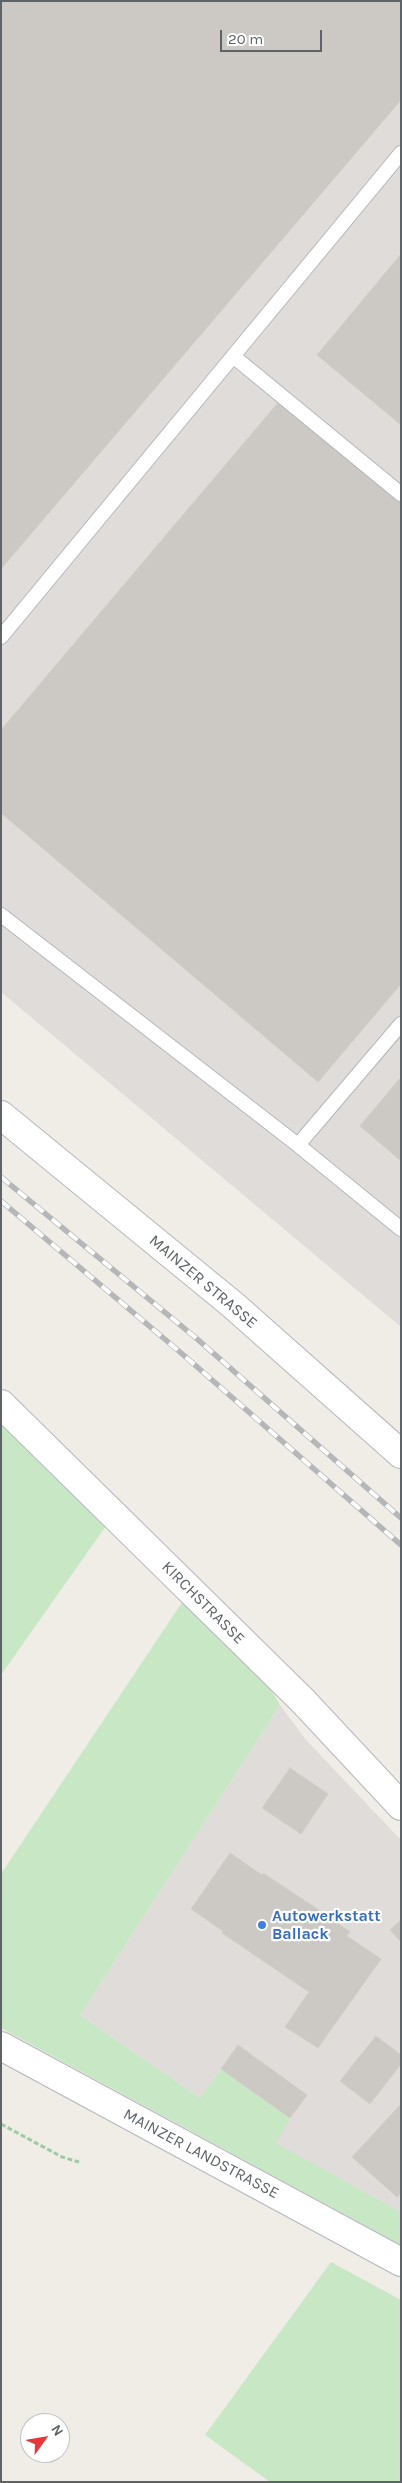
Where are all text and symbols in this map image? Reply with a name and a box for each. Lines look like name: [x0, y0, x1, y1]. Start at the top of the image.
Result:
scale bar: [222, 20, 324, 52]
text: 20 m: [228, 30, 263, 48]
street label: MAINZER STRASSE: [145, 1231, 261, 1333]
street label: KIRCHSTRASSE: [157, 1557, 249, 1649]
place label: Autowerkstatt Ballack: [272, 1906, 380, 1944]
marker: Autowerkstatt Ballack: [256, 1919, 268, 1931]
street label: MAINZER LANDSTRASSE: [120, 2105, 282, 2203]
north arrow: [20, 2413, 70, 2463]
text: N: [47, 2422, 67, 2439]

